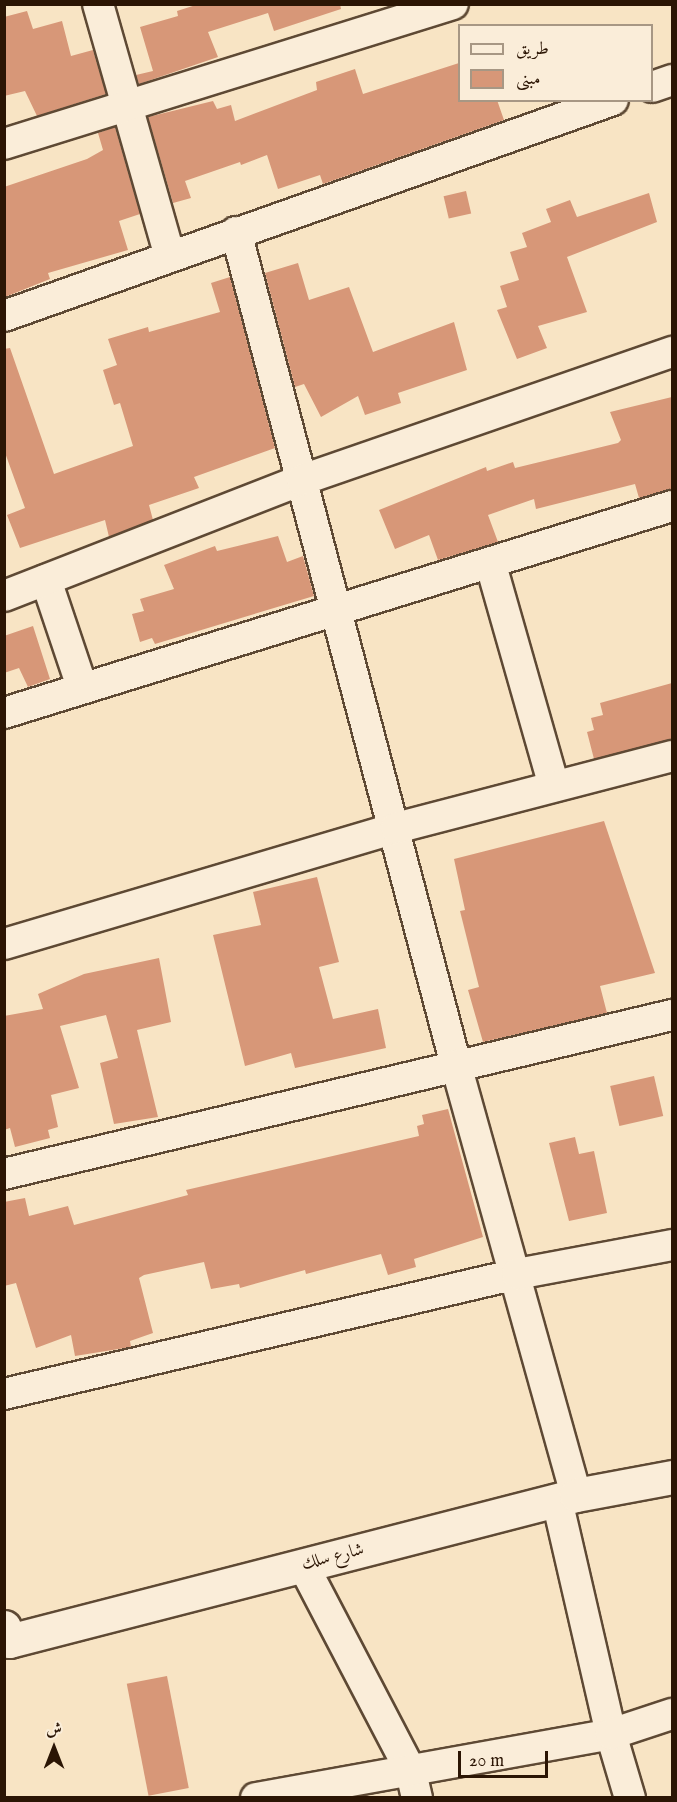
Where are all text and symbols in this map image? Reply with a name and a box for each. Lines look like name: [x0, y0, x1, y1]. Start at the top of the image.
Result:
legend: [458, 24, 653, 102]
text: طريق: [516, 38, 549, 61]
text: مبنى: [516, 68, 541, 91]
street label: شارع سلك: [300, 1540, 366, 1576]
north arrow: [24, 1718, 84, 1778]
text: ش: [46, 1720, 62, 1740]
scale bar: [461, 1739, 551, 1777]
text: 20 m: [469, 1750, 504, 1773]

